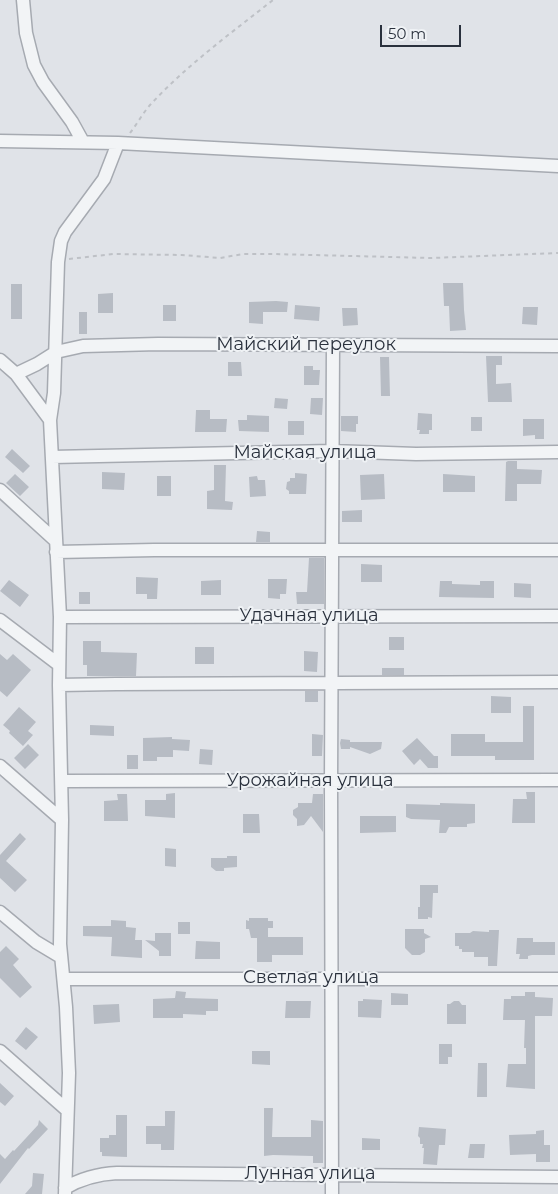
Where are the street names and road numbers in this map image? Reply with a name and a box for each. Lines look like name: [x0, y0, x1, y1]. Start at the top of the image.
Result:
street label: Майский переулок: [216, 334, 396, 356]
street label: Майская улица: [234, 442, 376, 464]
street label: Удачная улица: [239, 605, 379, 627]
street label: Урожайная улица: [226, 770, 394, 792]
street label: Светлая улица: [243, 967, 379, 989]
street label: Лунная улица: [245, 1163, 375, 1185]

